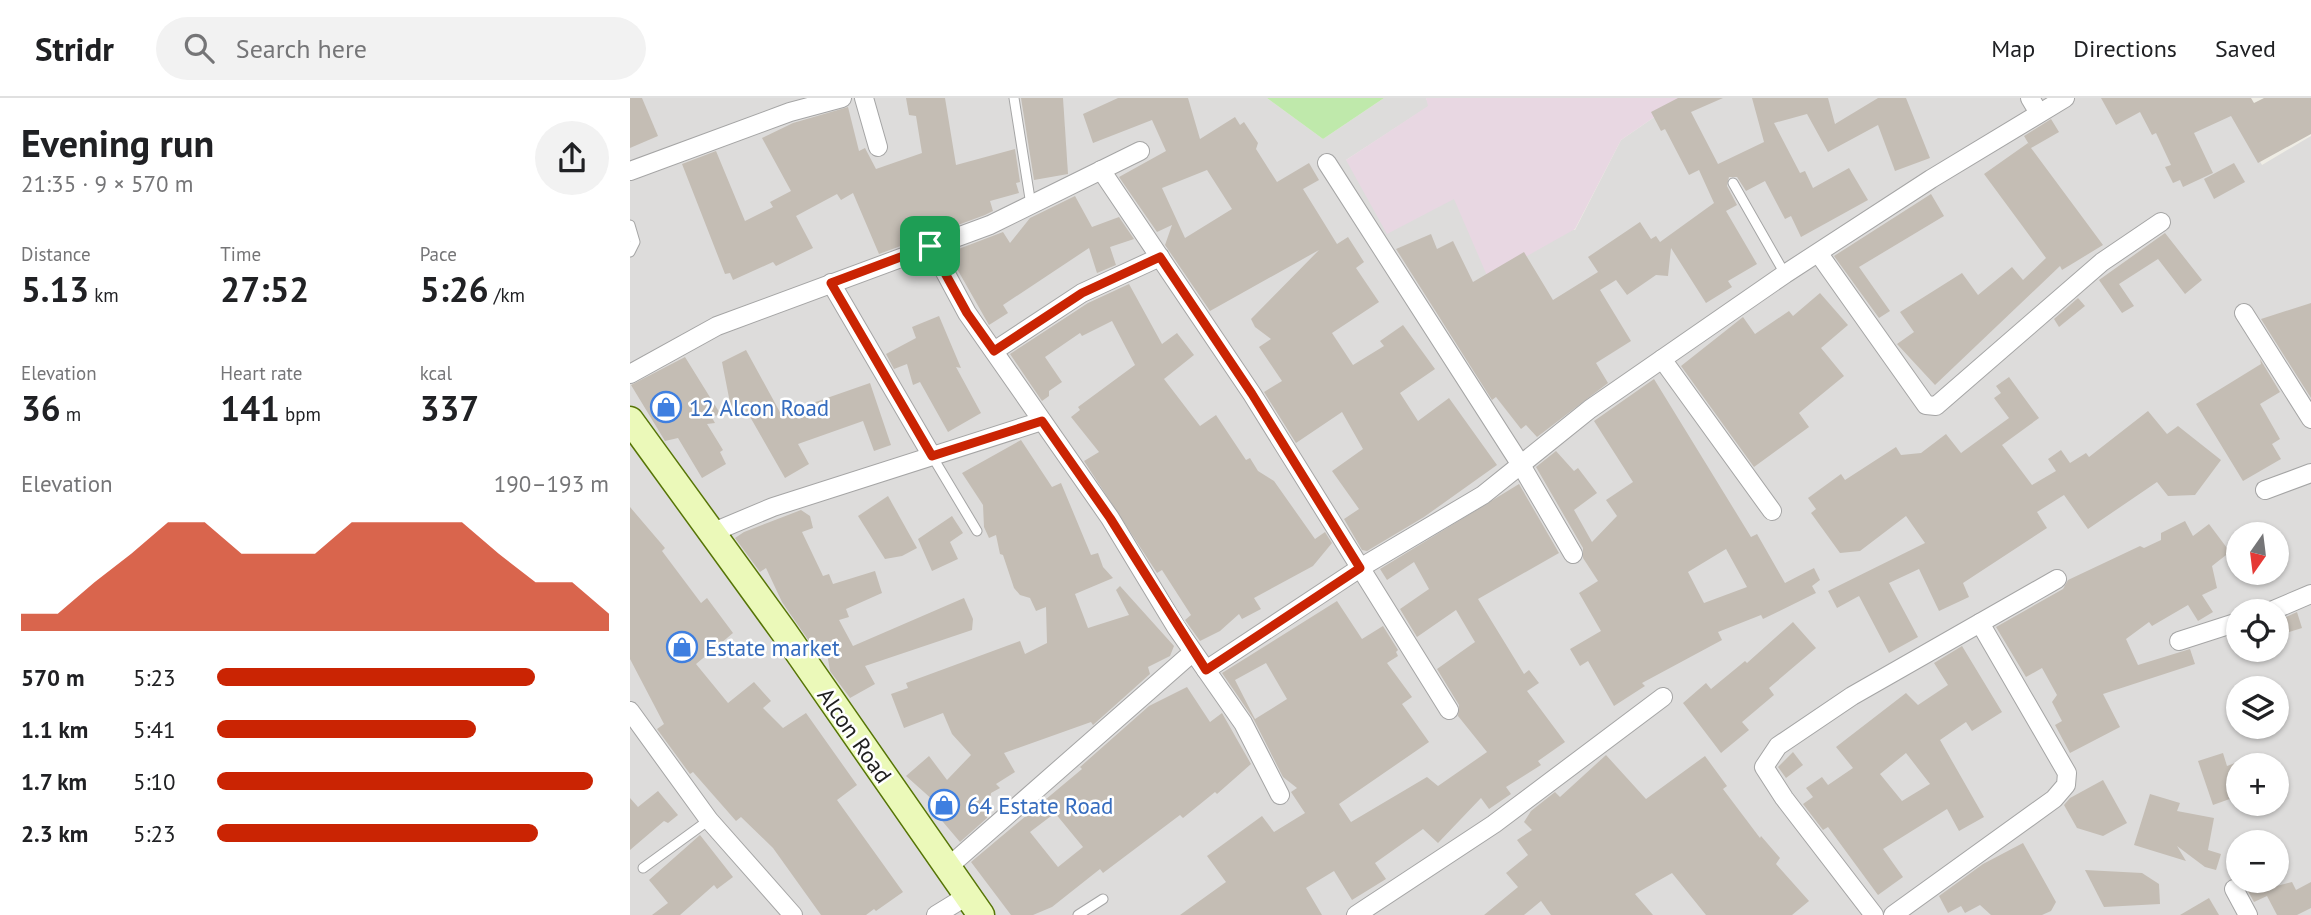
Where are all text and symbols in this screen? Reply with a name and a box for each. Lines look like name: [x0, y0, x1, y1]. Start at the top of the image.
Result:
search box: [156, 17, 646, 80]
text: Stridr: [35, 27, 114, 70]
icon: search: [180, 29, 218, 67]
text: Search here: [236, 32, 367, 65]
text: Map: [1991, 33, 2035, 64]
text: Directions: [2073, 33, 2177, 64]
text: Saved: [2215, 33, 2276, 64]
text: Evening run: [21, 118, 214, 167]
button: share: [535, 121, 609, 195]
text: 21:35 · 9 × 570 m: [21, 169, 193, 198]
pin: [900, 216, 960, 276]
icon: arrive: [911, 227, 949, 265]
text: Distance: [21, 242, 91, 266]
text: Time: [220, 242, 261, 266]
text: Pace: [420, 242, 457, 266]
text: 5.13: [21, 266, 89, 312]
text: 27:52: [220, 266, 309, 312]
text: 5:26: [420, 266, 489, 312]
text: km: [89, 283, 119, 307]
text: /km: [489, 283, 525, 307]
text: Elevation: [21, 361, 97, 385]
text: Heart rate: [220, 361, 302, 385]
text: kcal: [420, 361, 452, 385]
text: 36: [21, 385, 61, 431]
text: 141: [220, 385, 280, 431]
text: 337: [420, 385, 479, 431]
shop icon: 12 Alcon Road: [649, 390, 683, 424]
place label: 12 Alcon Road: [689, 393, 829, 422]
text: m: [61, 402, 81, 426]
text: bpm: [280, 402, 321, 426]
text: Elevation: [21, 469, 113, 498]
text: 190–193 m: [494, 469, 609, 498]
north arrow: [2226, 522, 2289, 584]
map controls: [2226, 522, 2289, 893]
button: locate: [2226, 599, 2289, 662]
shop icon: Estate market: [665, 630, 699, 664]
place label: Estate market: [705, 633, 840, 662]
text: 570 m: [21, 663, 84, 692]
text: 5:23: [133, 663, 176, 692]
button: layers: [2226, 676, 2289, 739]
street label: Alcon Road: [812, 682, 898, 788]
text: 1.1 km: [21, 715, 88, 744]
text: 5:41: [133, 715, 176, 744]
button: +: [2226, 753, 2289, 816]
text: 1.7 km: [21, 767, 87, 796]
text: 5:10: [133, 767, 176, 796]
shop icon: 64 Estate Road: [927, 788, 961, 822]
place label: 64 Estate Road: [967, 791, 1114, 820]
text: 2.3 km: [21, 819, 88, 848]
text: 5:23: [133, 819, 176, 848]
button: −: [2226, 830, 2289, 893]

